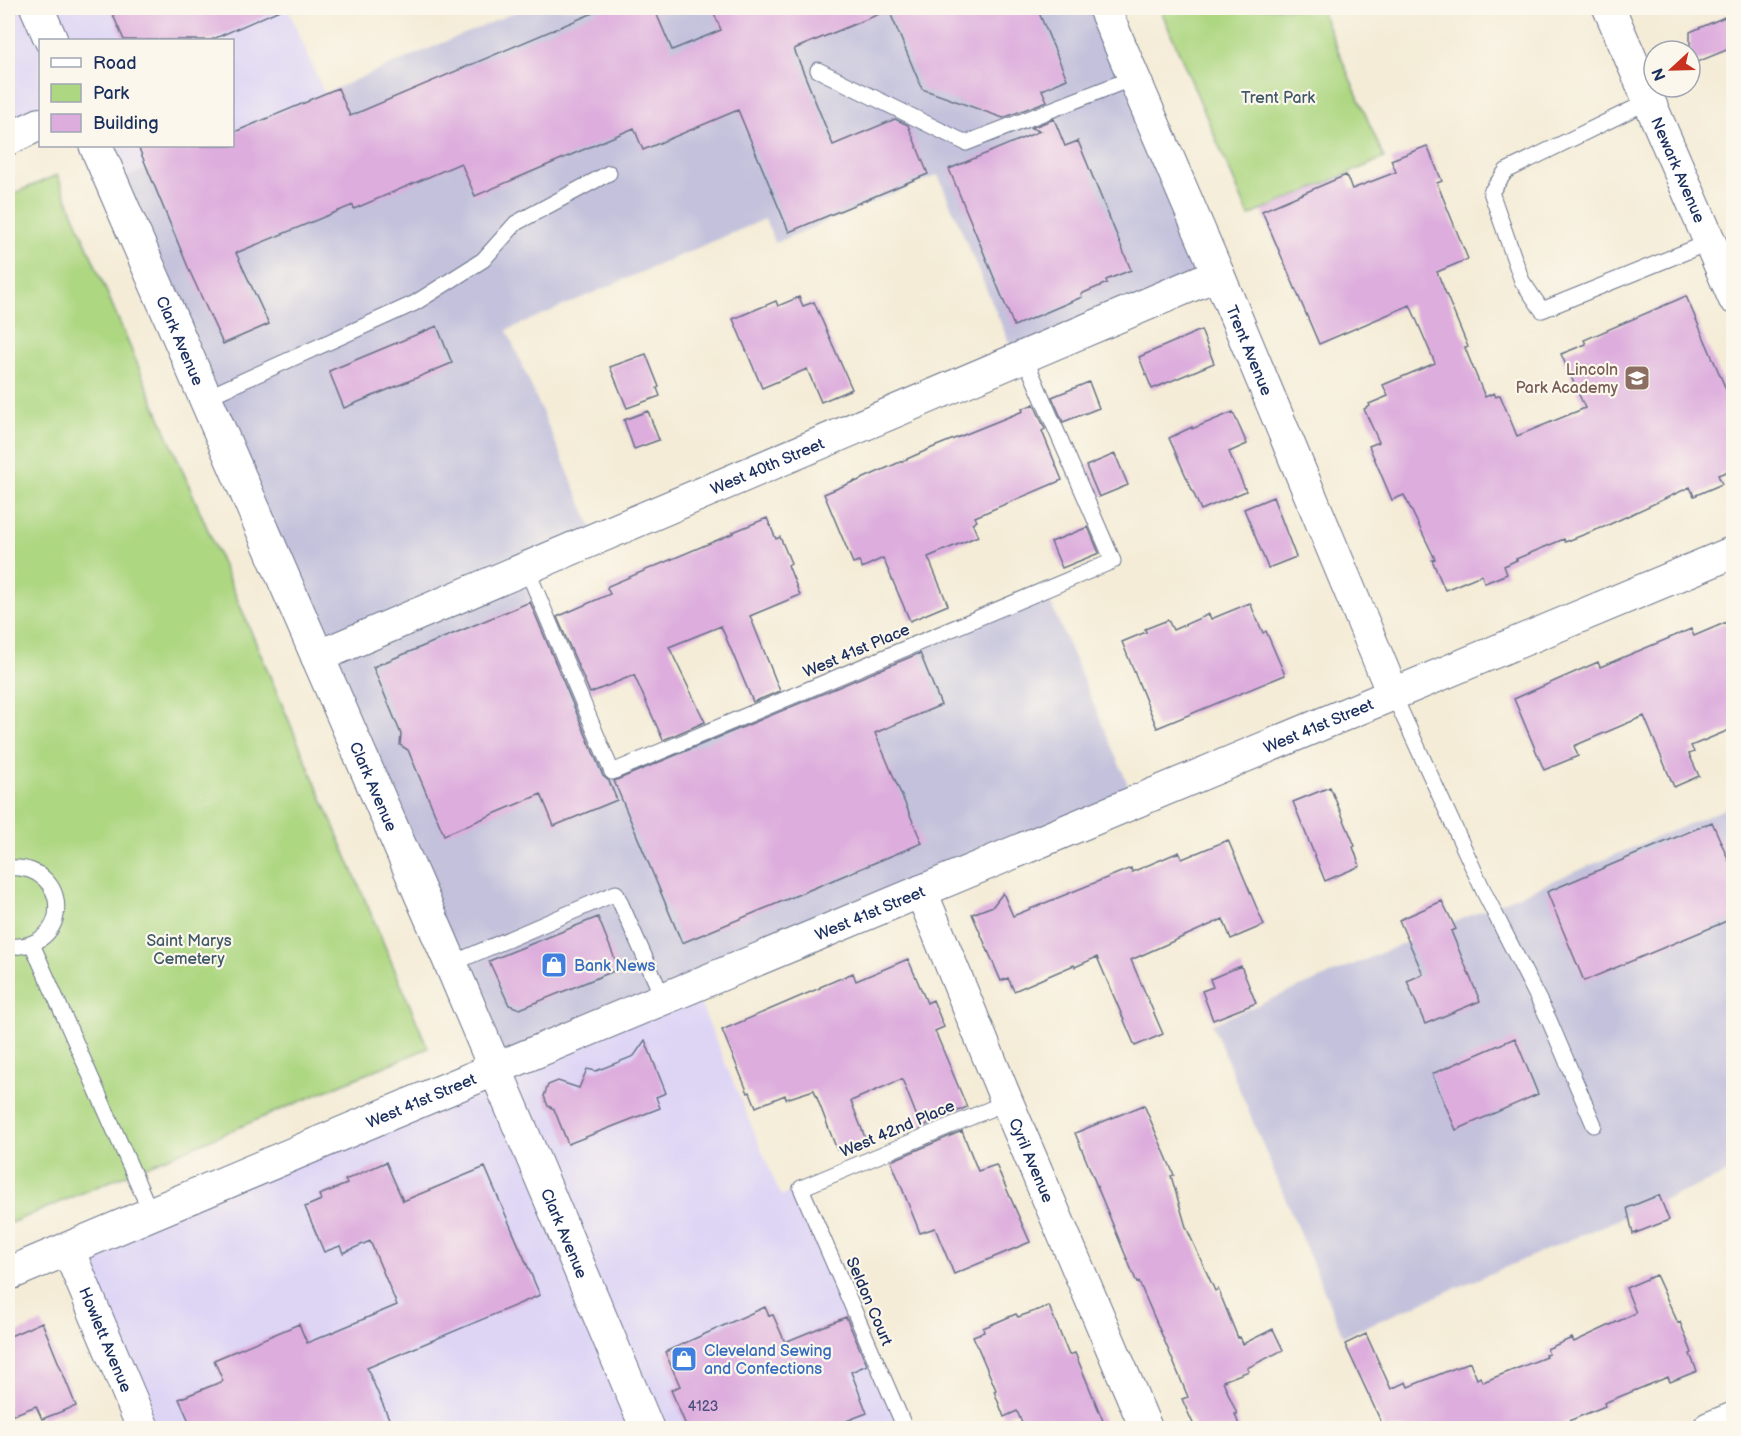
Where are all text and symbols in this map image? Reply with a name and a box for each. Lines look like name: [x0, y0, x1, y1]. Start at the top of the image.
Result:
legend: [39, 39, 234, 147]
north arrow: [1642, 39, 1702, 99]
text: Road: [93, 53, 137, 74]
text: N: [1648, 65, 1671, 83]
text: Park: [93, 83, 129, 104]
park label: Trent Park: [1241, 89, 1315, 108]
text: Building: [93, 113, 159, 134]
street label: Newark Avenue: [1646, 115, 1709, 226]
street label: Clark Avenue: [151, 293, 207, 389]
street label: Trent Avenue: [1221, 303, 1276, 399]
place label: Lincoln Park Academy: [1515, 361, 1619, 398]
school or university icon: Lincoln Park Academy: [1622, 363, 1652, 393]
street label: West 40th Street: [708, 435, 827, 500]
street label: West 41st Place: [800, 620, 913, 682]
street label: West 41st Street: [1261, 696, 1377, 758]
street label: Clark Avenue: [345, 739, 400, 835]
street label: West 41st Street: [813, 883, 928, 945]
park label: Saint Marys Cemetery: [146, 932, 232, 969]
shop icon: Bank News: [539, 950, 569, 980]
place label: Bank News: [574, 957, 655, 976]
street label: West 41st Street: [364, 1070, 479, 1133]
street label: West 42nd Place: [837, 1096, 958, 1162]
street label: Cyril Avenue: [1004, 1116, 1057, 1206]
street label: Clark Avenue: [536, 1186, 591, 1282]
street label: Seldon Court: [841, 1254, 896, 1349]
street label: Howlett Avenue: [74, 1284, 135, 1396]
place label: Cleveland Sewing and Confections: [704, 1342, 832, 1379]
shop icon: Cleveland Sewing and Confections: [669, 1344, 699, 1374]
house number: 4123: [688, 1398, 718, 1415]

